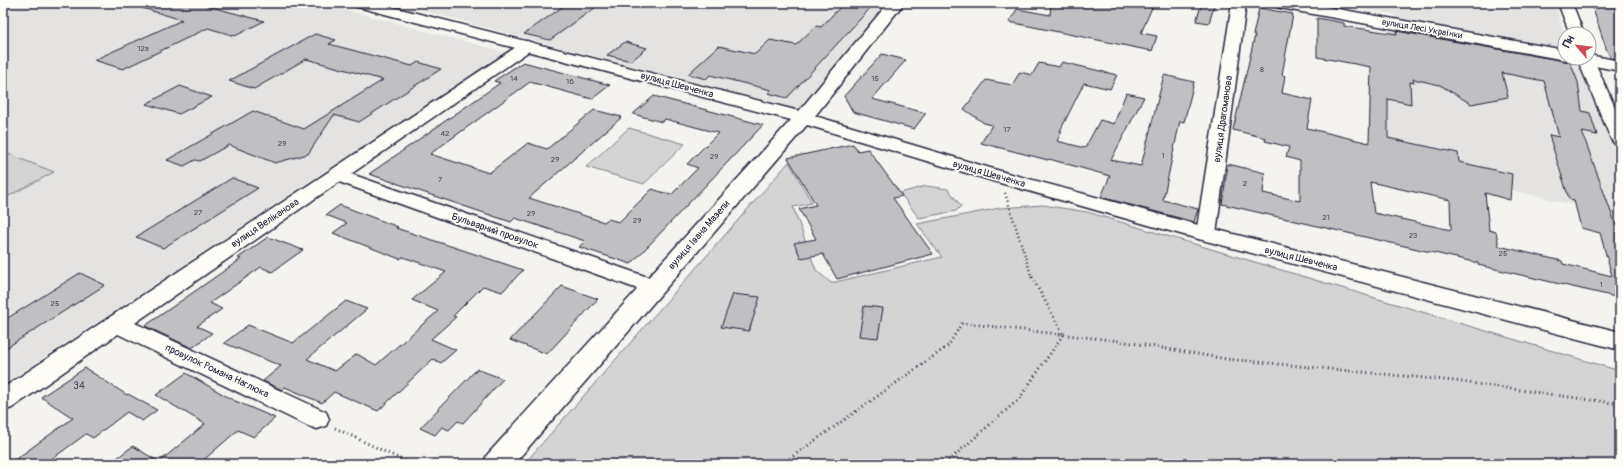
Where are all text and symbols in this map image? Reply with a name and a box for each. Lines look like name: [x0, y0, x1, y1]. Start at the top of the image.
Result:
street label: вулиця Лесі Українки: [1381, 17, 1463, 41]
north arrow: [1557, 26, 1597, 66]
text: Пн: [1560, 33, 1577, 50]
house number: 12а: [137, 44, 149, 53]
house number: 8: [1260, 65, 1264, 74]
street label: вулиця Шевченка: [639, 70, 715, 101]
house number: 14: [510, 74, 518, 83]
house number: 15: [871, 74, 879, 83]
street label: вулиця Драгоманова: [1211, 75, 1235, 163]
house number: 16: [566, 77, 574, 86]
house number: 17: [1003, 125, 1011, 134]
house number: 42: [440, 129, 450, 138]
house number: 29: [278, 139, 286, 148]
house number: 1: [1161, 151, 1165, 160]
house number: 29: [710, 152, 718, 161]
house number: 29: [551, 155, 559, 164]
street label: вулиця Шевченка: [951, 158, 1027, 190]
house number: 7: [438, 175, 443, 184]
house number: 2: [1243, 179, 1248, 188]
street label: вулиця Веліканова: [229, 196, 302, 250]
street label: вулиця Івана Мазепи: [666, 198, 733, 272]
house number: 27: [194, 208, 203, 217]
house number: 29: [527, 209, 535, 218]
street label: Бульварний провулок: [450, 211, 540, 251]
house number: 21: [1322, 213, 1330, 222]
house number: 29: [633, 216, 641, 225]
house number: 23: [1409, 231, 1418, 240]
street label: вулиця Шевченка: [1263, 244, 1339, 274]
house number: 25: [1499, 249, 1507, 258]
house number: 1: [1599, 280, 1603, 289]
house number: 25: [51, 299, 59, 308]
street label: провулок Романа Наглюка: [163, 342, 271, 400]
house number: 34: [73, 380, 85, 392]

